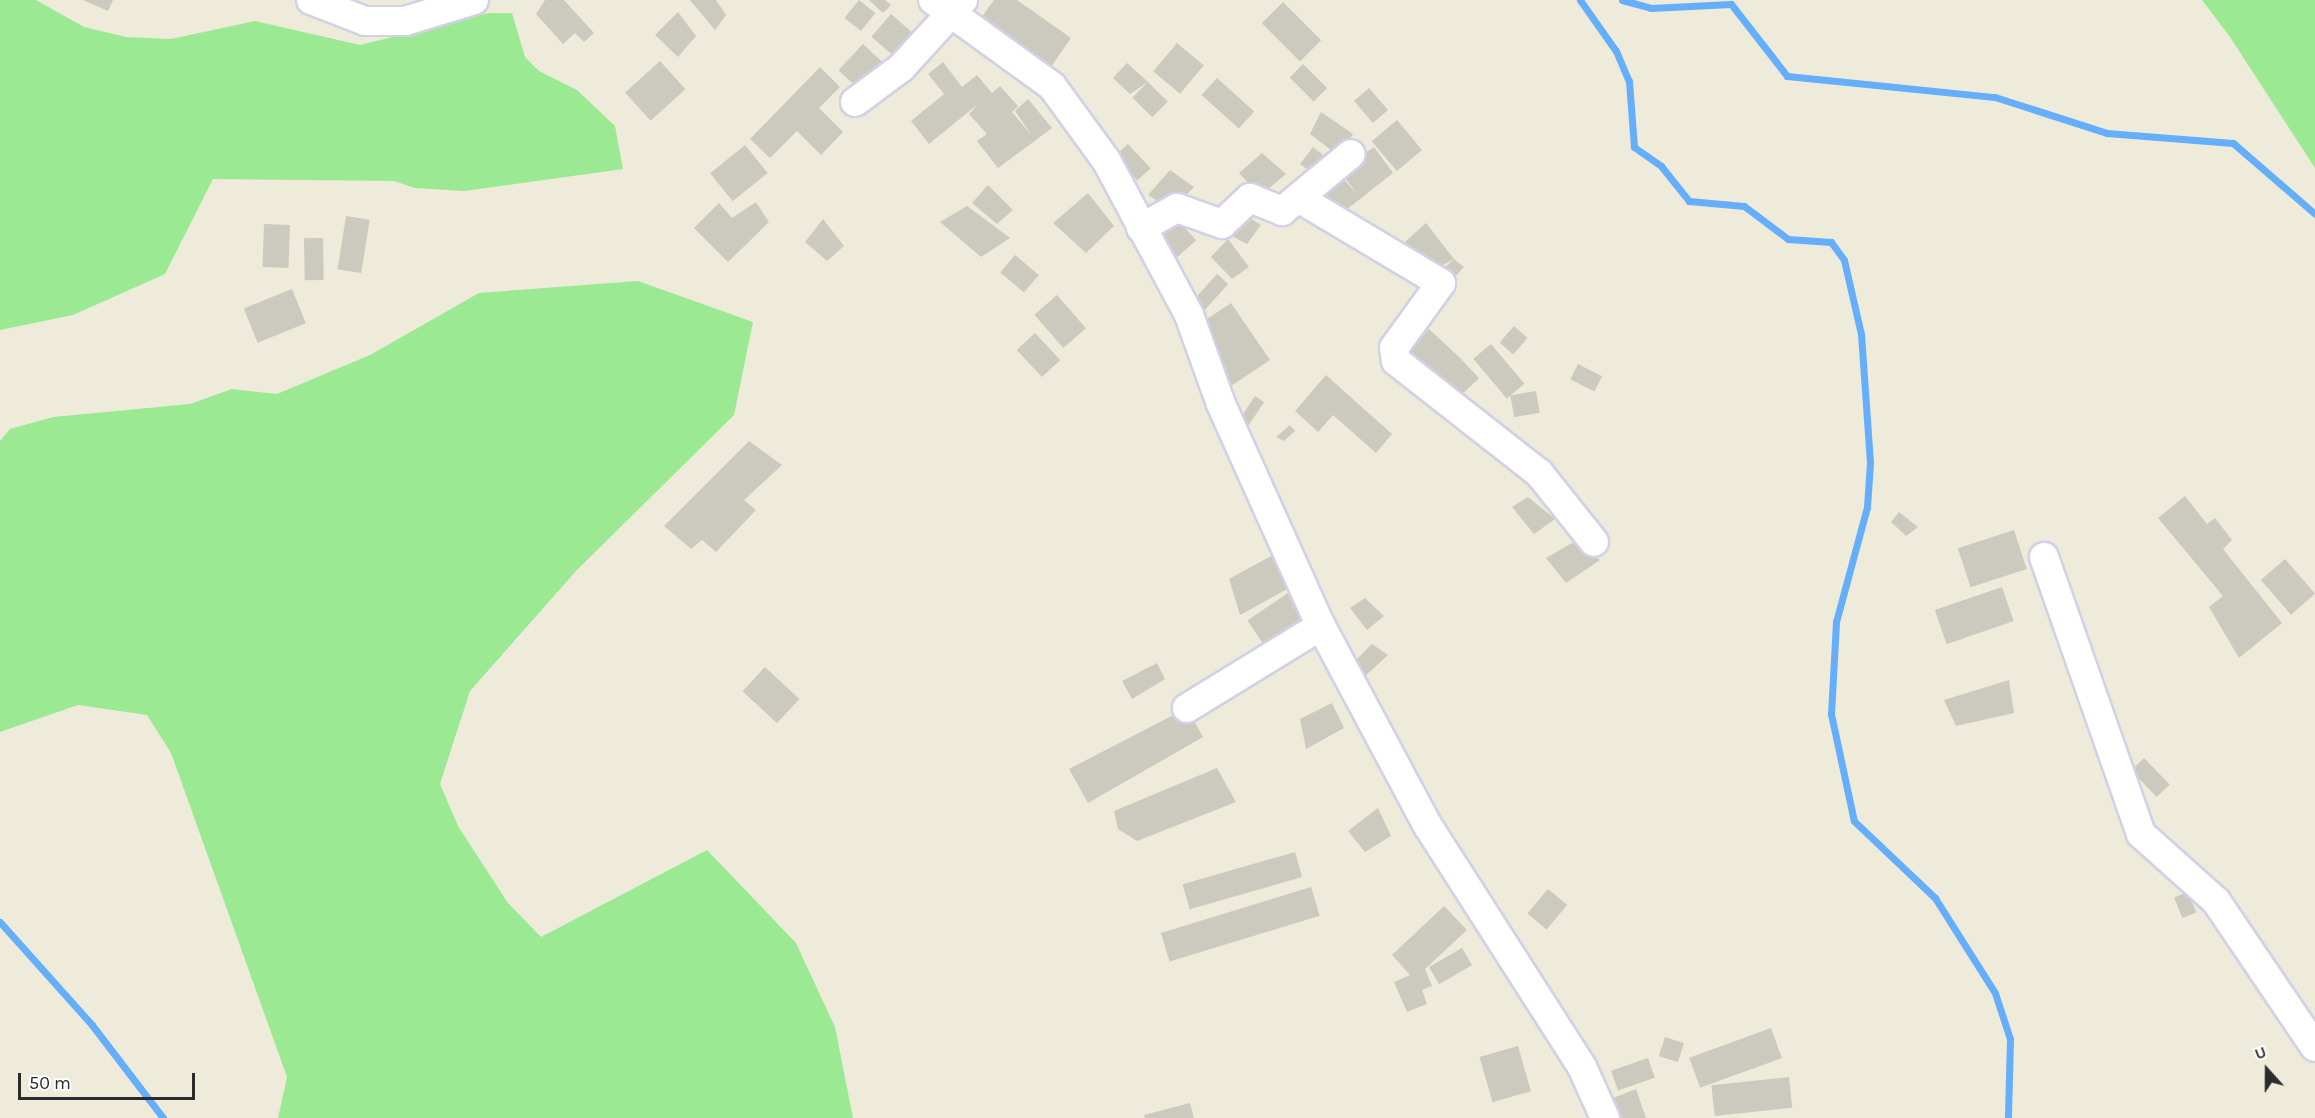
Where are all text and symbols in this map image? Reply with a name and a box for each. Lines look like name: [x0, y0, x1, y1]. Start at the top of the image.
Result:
north arrow: [2237, 1040, 2297, 1100]
text: U: [2252, 1042, 2269, 1064]
scale bar: [21, 1061, 198, 1099]
text: 50 m: [29, 1072, 71, 1094]

